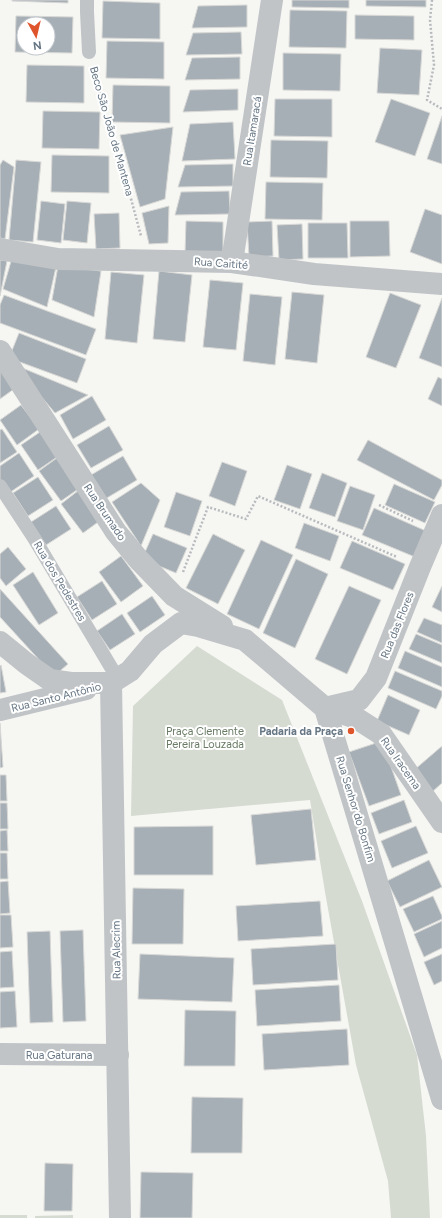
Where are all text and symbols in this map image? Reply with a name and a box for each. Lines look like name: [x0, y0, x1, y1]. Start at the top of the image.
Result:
north arrow: [16, 16, 56, 56]
text: N: [32, 38, 42, 52]
street label: Beco São João de Mantena: [87, 65, 136, 197]
street label: Rua Itamaracá: [241, 96, 264, 167]
street label: Rua Caitité: [193, 255, 249, 272]
street label: Rua Brumado: [81, 481, 128, 543]
street label: Rua dos Pedestres: [31, 539, 89, 624]
street label: Rua das Flores: [378, 590, 417, 660]
street label: Rua Santo Antônio: [10, 680, 102, 715]
park label: Praça Clemente Pereira Louzada: [166, 725, 244, 751]
place label: Padaria da Praça: [259, 725, 343, 738]
marker: Padaria da Praça: [346, 726, 356, 736]
street label: Rua Iracema: [378, 735, 423, 792]
street label: Rua Senhor do Bonfim: [333, 755, 378, 864]
street label: Rua Alecrim: [109, 920, 124, 980]
street label: Rua Gaturana: [26, 1049, 92, 1062]

